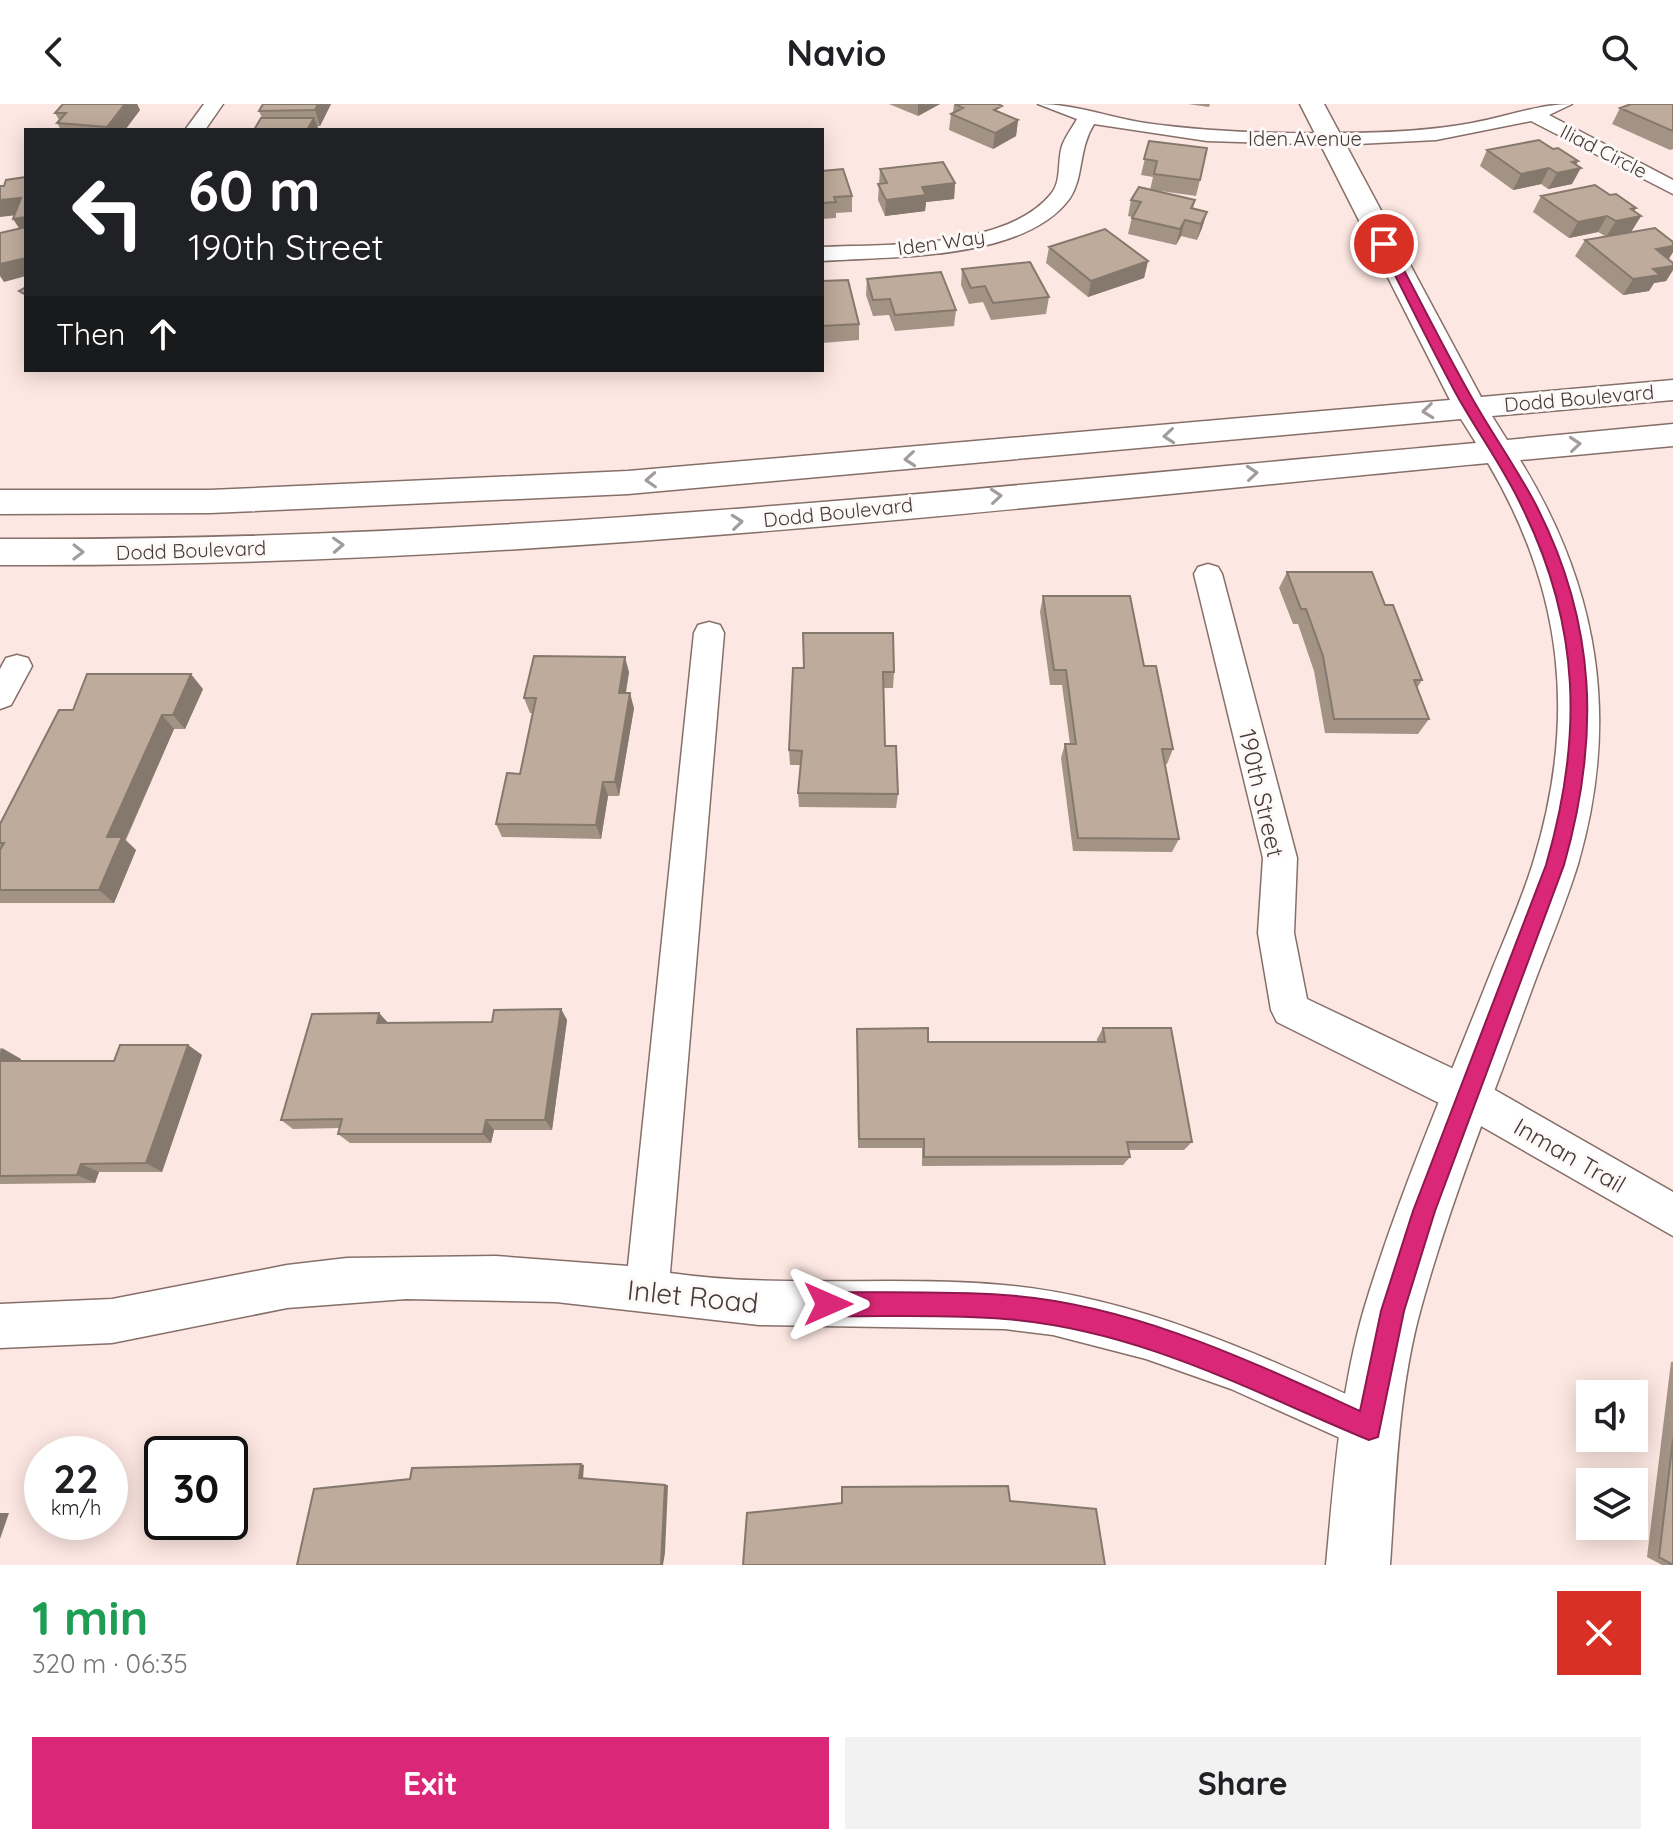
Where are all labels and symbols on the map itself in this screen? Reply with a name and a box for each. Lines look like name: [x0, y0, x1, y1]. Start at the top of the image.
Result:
street label: Iliad Circle: [1556, 118, 1652, 184]
street label: Iden Avenue: [1248, 126, 1362, 151]
pin: [1350, 210, 1418, 278]
street label: Iden Way: [896, 223, 986, 261]
street label: Dodd Boulevard: [1503, 379, 1655, 417]
one-way arrow: [1421, 402, 1434, 419]
one-way arrow: [1162, 427, 1175, 444]
one-way arrow: [1569, 436, 1582, 453]
one-way arrow: [903, 450, 916, 467]
one-way arrow: [1246, 465, 1259, 482]
one-way arrow: [644, 471, 657, 488]
one-way arrow: [990, 488, 1003, 505]
street label: Dodd Boulevard: [762, 492, 914, 532]
one-way arrow: [731, 513, 744, 530]
street label: Dodd Boulevard: [115, 535, 267, 565]
one-way arrow: [332, 536, 345, 553]
one-way arrow: [72, 544, 85, 561]
street label: 190th Street: [1233, 726, 1291, 860]
street label: Inman Trail: [1509, 1111, 1631, 1199]
position arrow: [786, 1262, 870, 1346]
street label: Inlet Road: [626, 1272, 760, 1320]
speed limit sign: 30: [144, 1436, 248, 1540]

